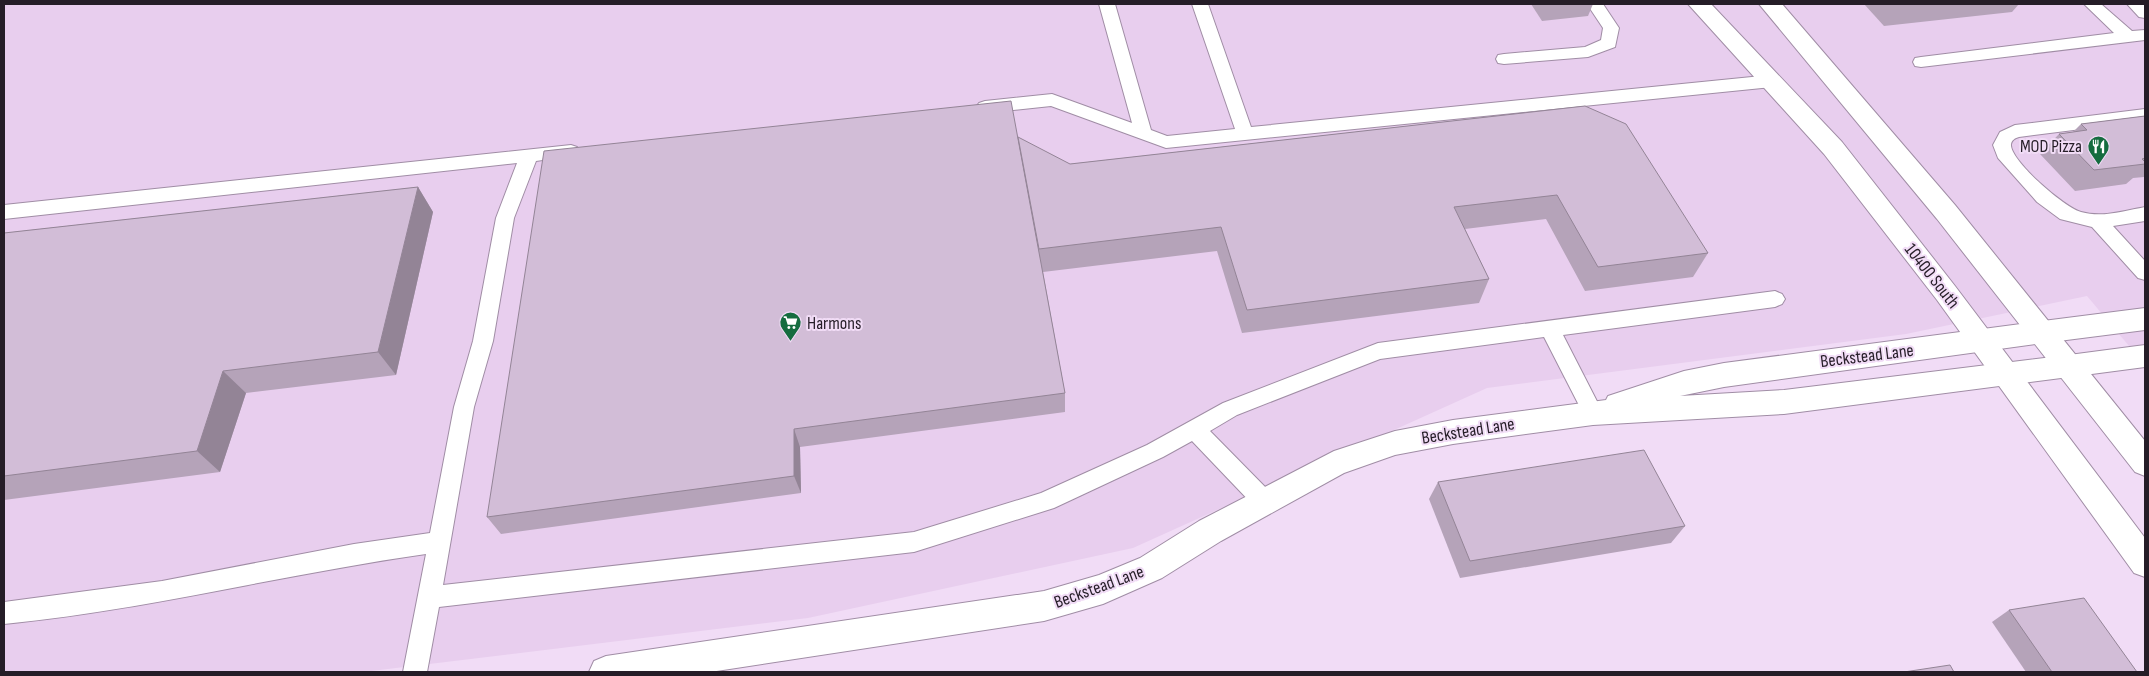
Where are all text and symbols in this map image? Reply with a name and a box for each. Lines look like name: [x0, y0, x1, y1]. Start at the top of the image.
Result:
restaurant icon: MOD Pizza: [2086, 134, 2110, 165]
place label: MOD Pizza: [2020, 136, 2082, 157]
street label: 10400 South: [1900, 239, 1964, 313]
supermarket icon: Harmons: [779, 311, 803, 342]
place label: Harmons: [807, 313, 861, 334]
street label: Beckstead Lane: [1819, 340, 1915, 372]
street label: Beckstead Lane: [1420, 413, 1516, 449]
street label: Beckstead Lane: [1051, 561, 1147, 613]

